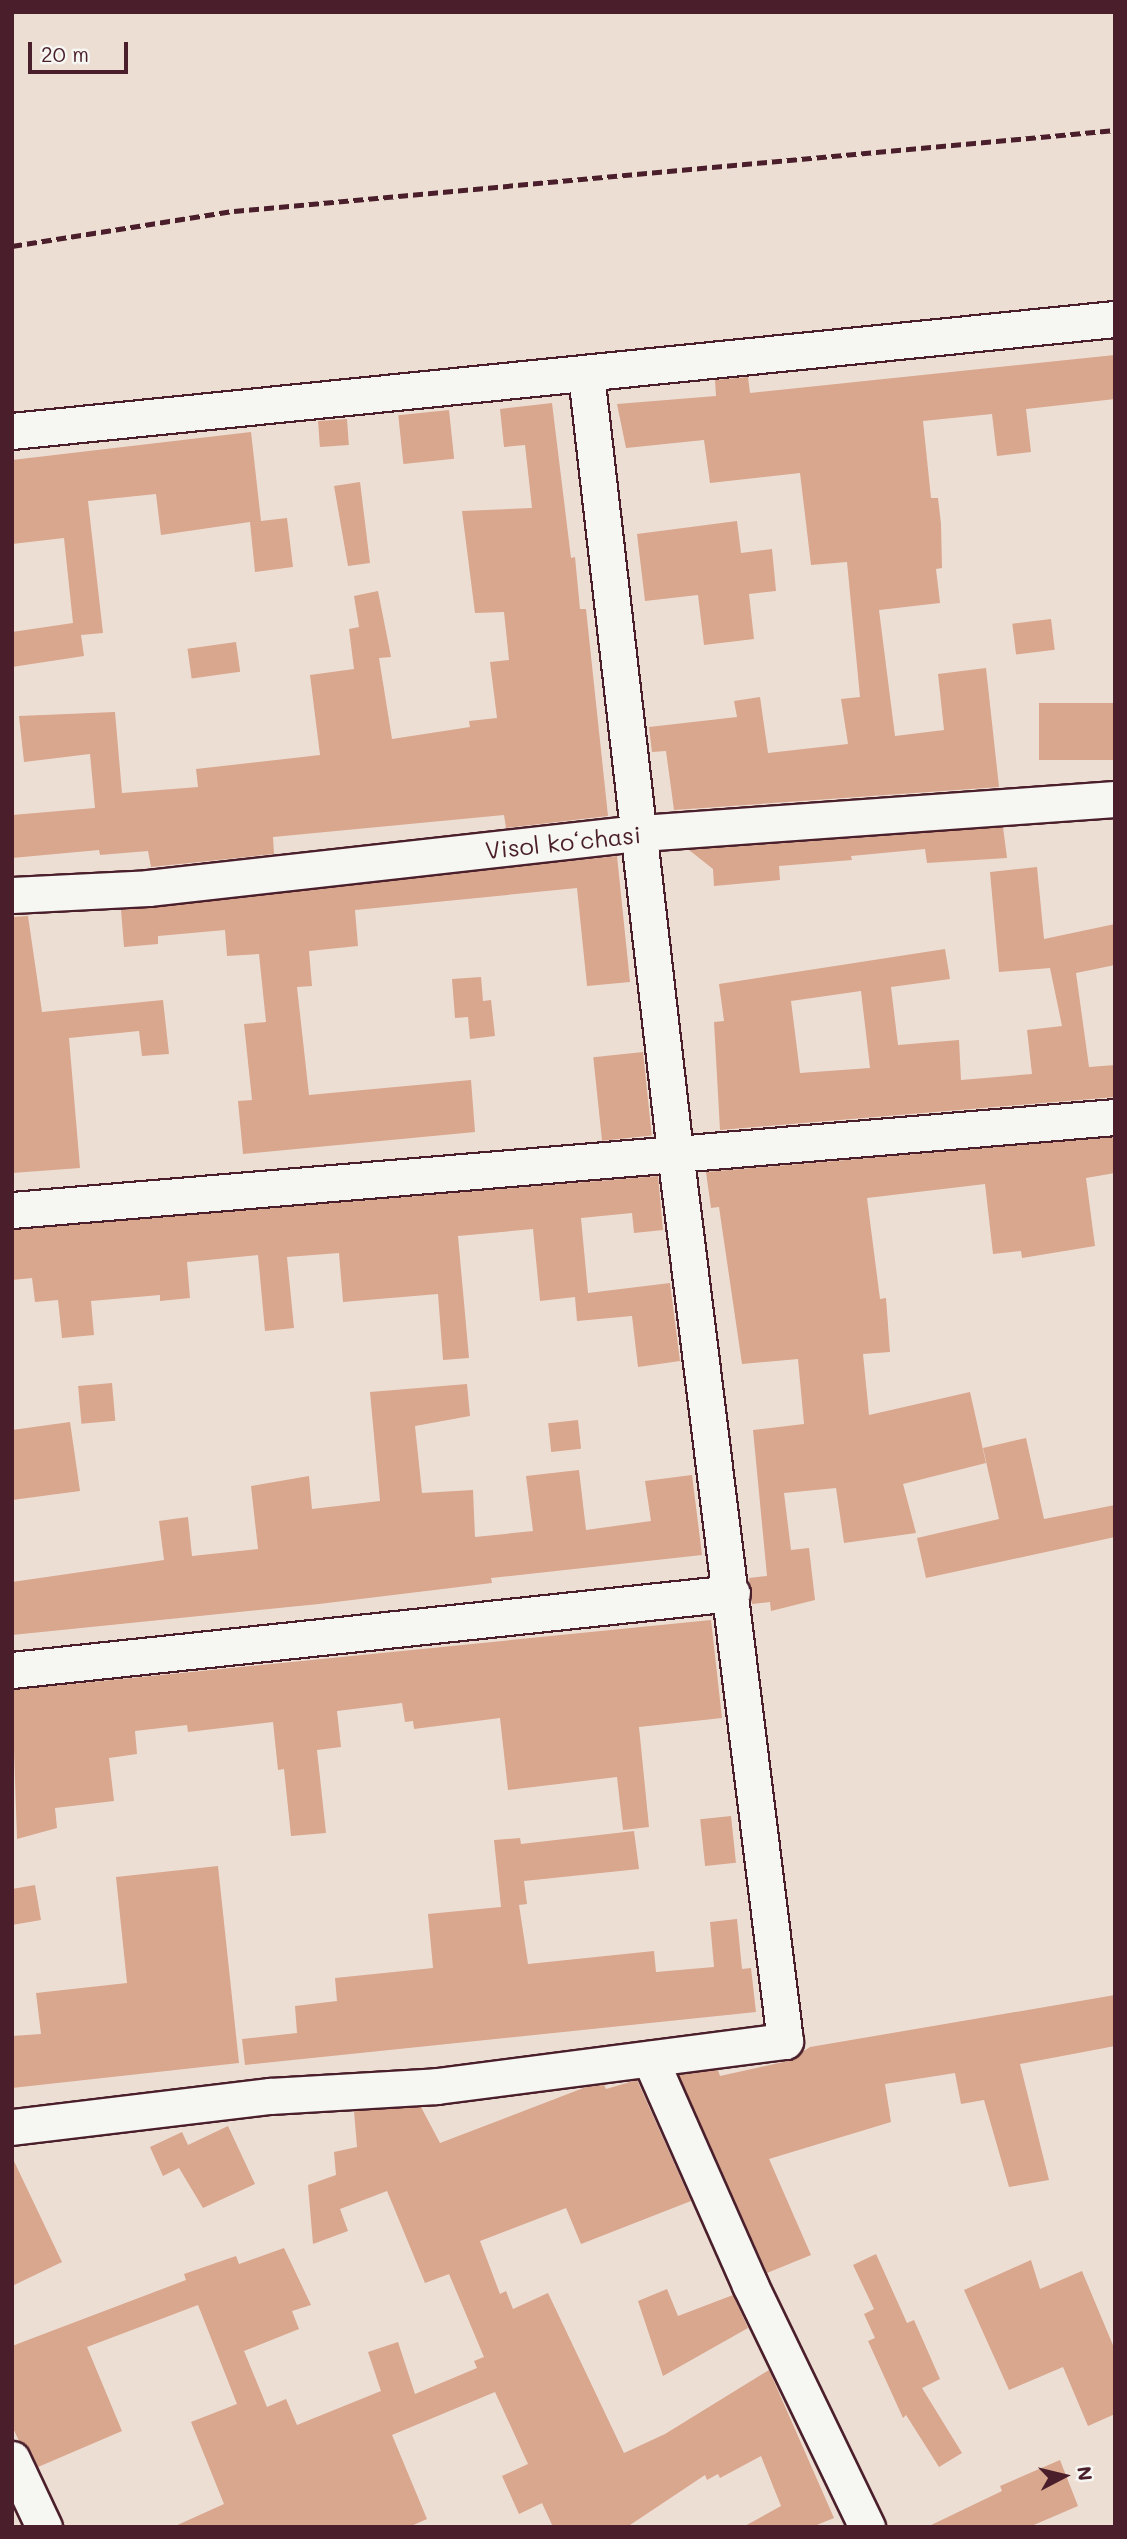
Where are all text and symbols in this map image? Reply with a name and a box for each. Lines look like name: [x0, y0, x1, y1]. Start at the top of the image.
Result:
scale bar: [32, 28, 131, 72]
text: 20 m: [41, 40, 89, 67]
street label: Visol koʻchasi: [484, 819, 642, 865]
north arrow: [1029, 2441, 1099, 2511]
text: N: [1072, 2465, 1099, 2482]

